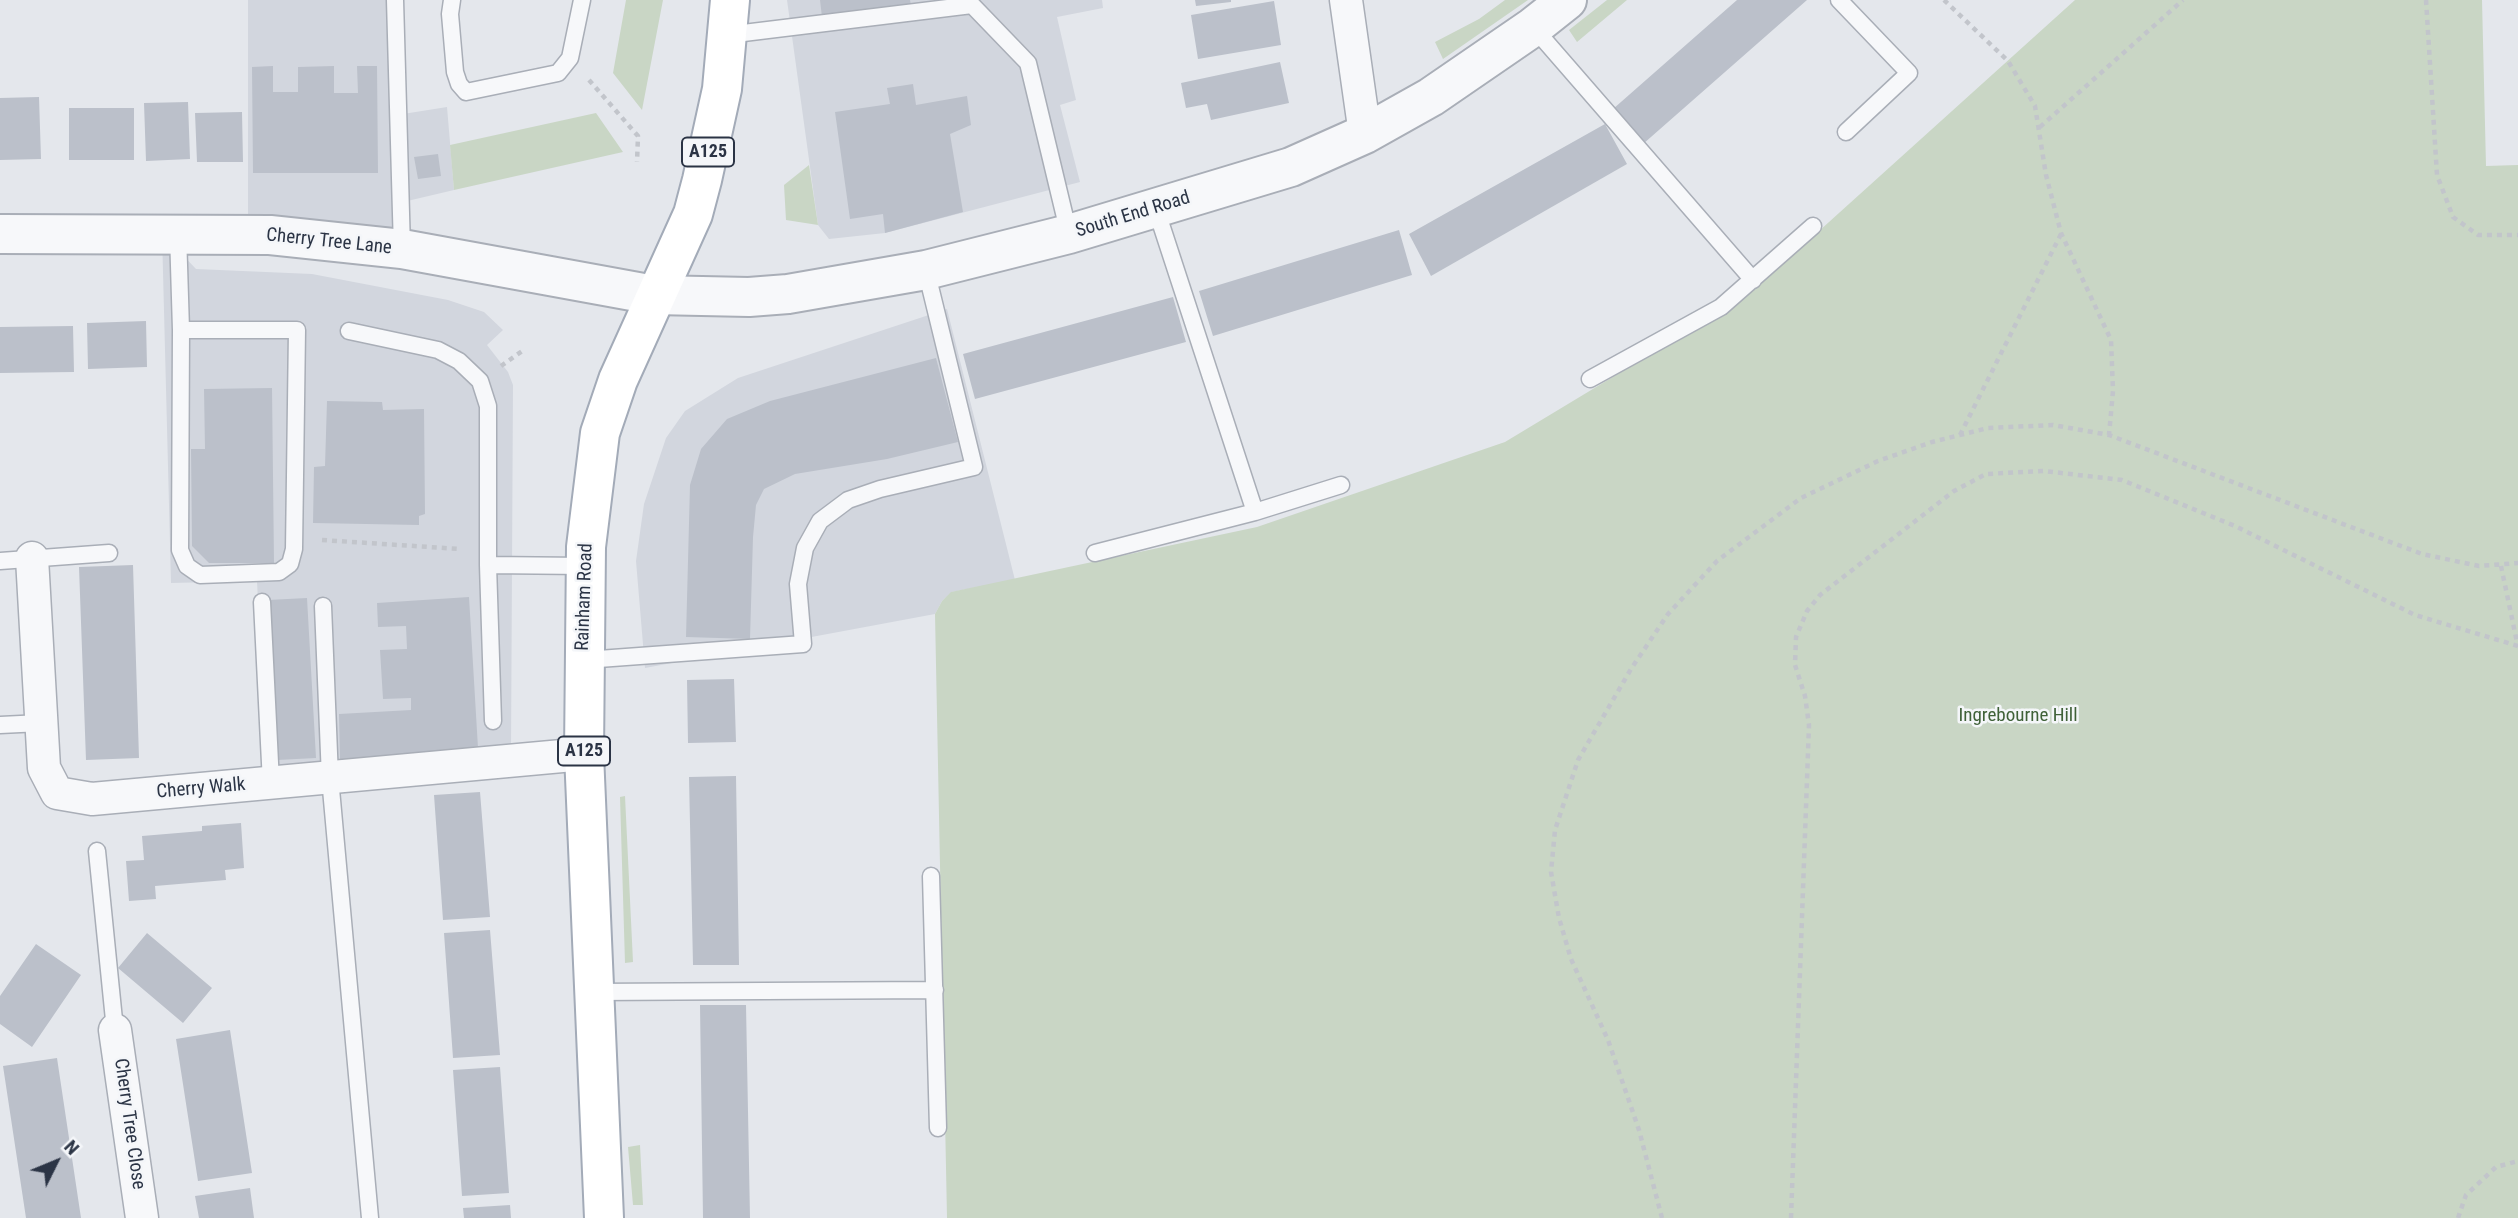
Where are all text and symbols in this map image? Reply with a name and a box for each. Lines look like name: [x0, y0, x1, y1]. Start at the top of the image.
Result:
road number: A125: [682, 138, 734, 167]
street label: South End Road: [1073, 187, 1193, 243]
street label: Cherry Tree Lane: [265, 224, 393, 260]
street label: Rainham Road: [572, 543, 598, 651]
park label: Ingrebourne Hill: [1958, 705, 2078, 727]
road number: A125: [558, 736, 610, 766]
street label: Cherry Walk: [156, 774, 246, 804]
street label: Cherry Tree Close: [109, 1057, 149, 1191]
north arrow: [21, 1127, 91, 1197]
text: N: [59, 1135, 84, 1159]

